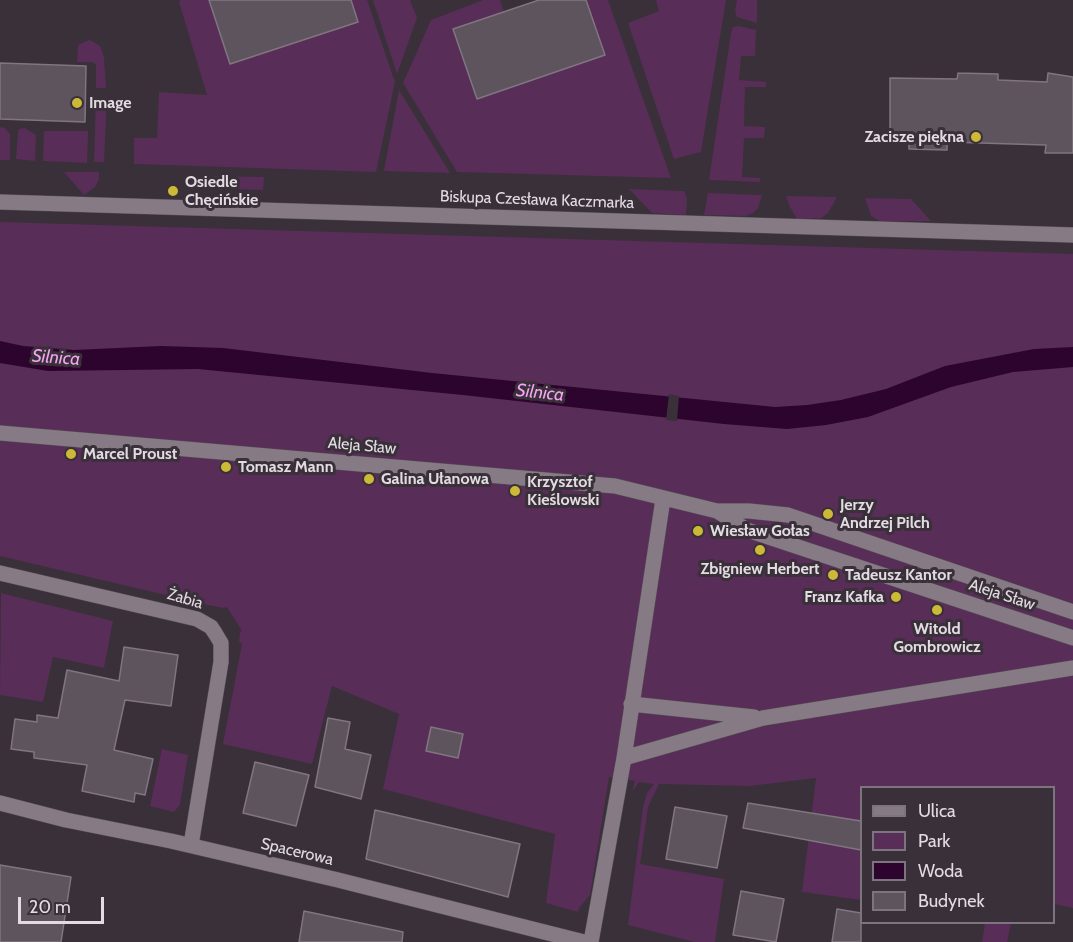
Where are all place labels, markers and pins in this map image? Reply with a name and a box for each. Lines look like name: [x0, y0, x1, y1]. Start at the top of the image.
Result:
place label: Image: [89, 93, 131, 113]
marker: Image: [70, 96, 84, 110]
place label: Zacisze piękna: [864, 127, 964, 147]
marker: Zacisze piękna: [969, 130, 983, 144]
place label: Osiedle Chęcińskie: [185, 172, 258, 210]
marker: Osiedle Chęcińskie: [166, 184, 180, 198]
place label: Marcel Proust: [83, 444, 177, 464]
marker: Marcel Proust: [64, 447, 78, 461]
place label: Tomasz Mann: [238, 457, 333, 477]
marker: Tomasz Mann: [219, 460, 233, 474]
place label: Galina Ułanowa: [381, 469, 489, 489]
marker: Galina Ułanowa: [362, 472, 376, 486]
place label: Krzysztof Kieślowski: [527, 472, 599, 510]
marker: Krzysztof Kieślowski: [508, 484, 522, 498]
place label: Jerzy Andrzej Pilch: [840, 495, 930, 533]
marker: Jerzy Andrzej Pilch: [821, 507, 835, 521]
place label: Wiesław Gołas: [710, 521, 810, 541]
marker: Wiesław Gołas: [691, 524, 705, 538]
marker: Zbigniew Herbert: [753, 543, 767, 557]
place label: Zbigniew Herbert: [700, 559, 820, 579]
place label: Tadeusz Kantor: [845, 565, 952, 585]
marker: Tadeusz Kantor: [826, 568, 840, 582]
place label: Franz Kafka: [804, 587, 884, 607]
marker: Franz Kafka: [889, 590, 903, 604]
marker: Witold Gombrowicz: [930, 603, 944, 617]
place label: Witold Gombrowicz: [893, 619, 981, 657]

